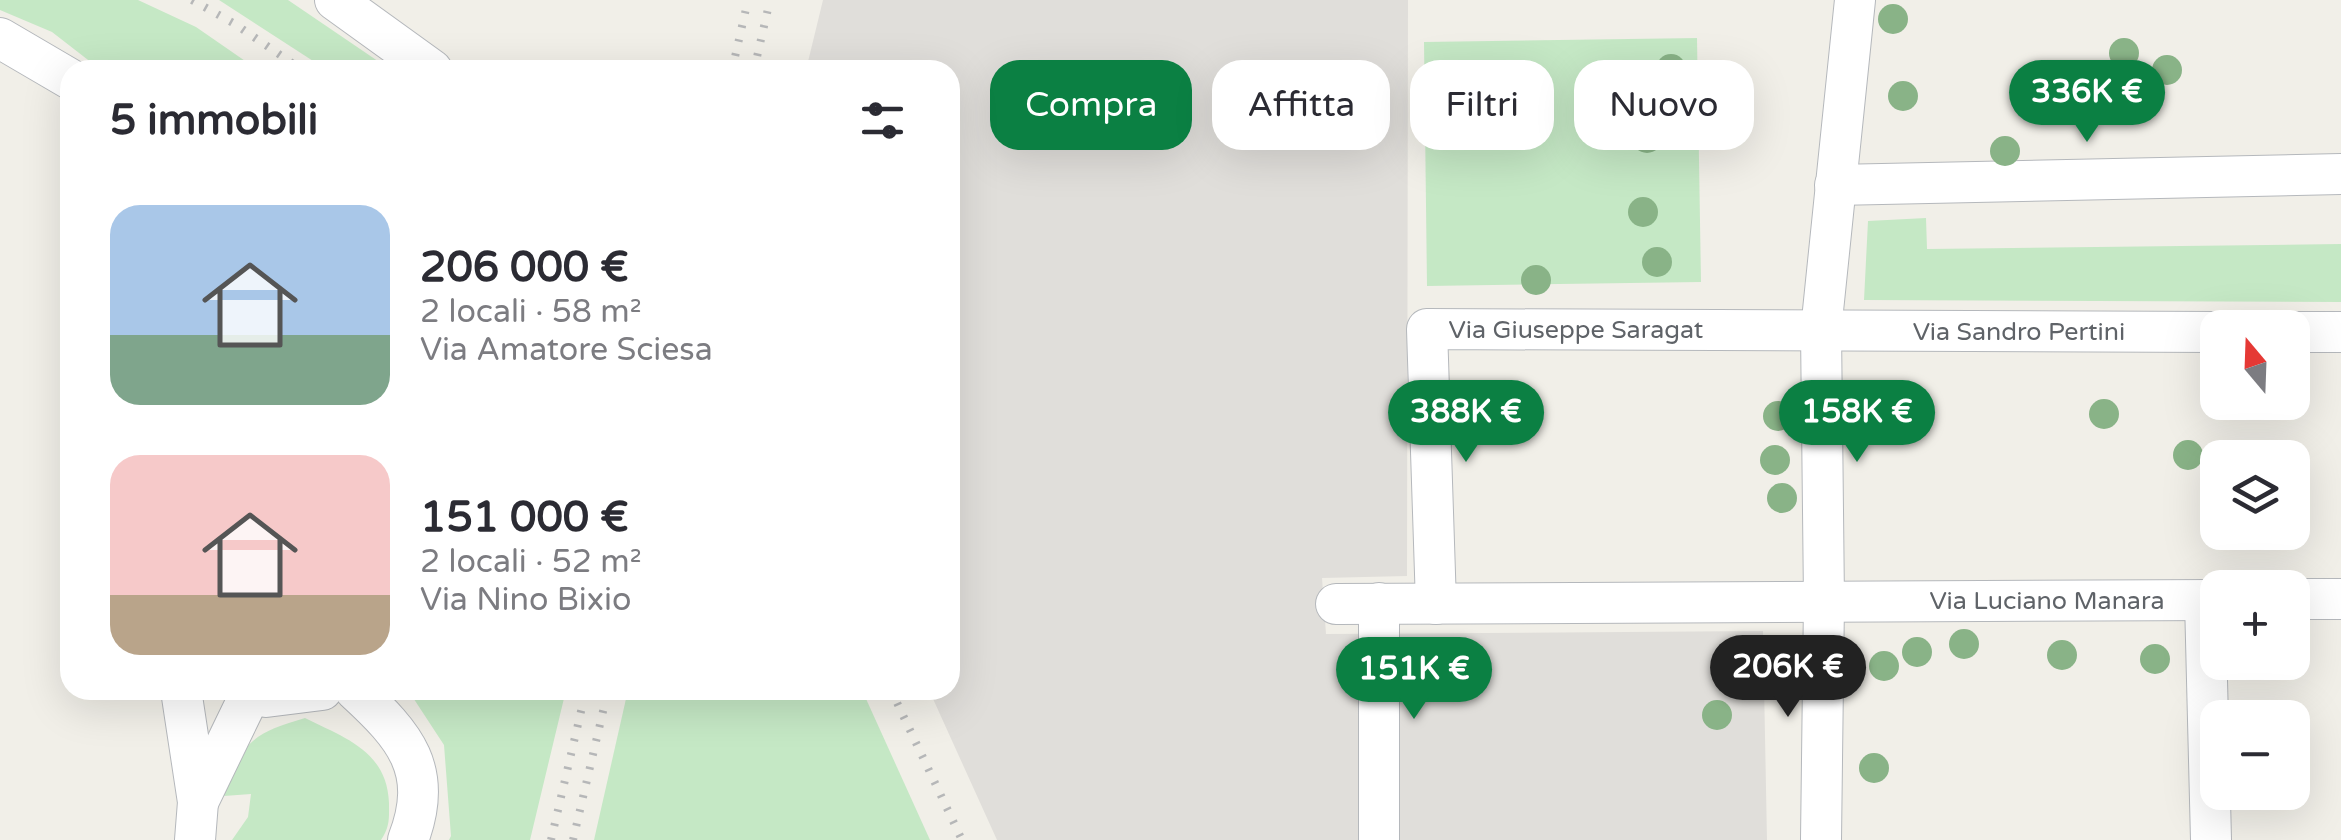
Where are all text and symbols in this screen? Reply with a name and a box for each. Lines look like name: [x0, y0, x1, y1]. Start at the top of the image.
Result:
chip: Compra: [990, 60, 1192, 150]
chip: Affitta: [1212, 60, 1390, 150]
chip: Filtri: [1410, 60, 1554, 150]
chip: Nuovo: [1574, 60, 1754, 150]
pin: 336K €: [2006, 60, 2168, 145]
text: 336K €: [2031, 73, 2143, 111]
icon: filters: [855, 93, 910, 148]
text: 5 immobili: [110, 95, 318, 146]
text: 206 000 €: [420, 242, 629, 293]
icon: home: [190, 245, 310, 365]
text: 2 locali · 58 m²: [420, 293, 642, 331]
north arrow: [2200, 310, 2310, 420]
map controls: [2200, 310, 2310, 810]
street label: Via Giuseppe Saragat: [1449, 315, 1704, 345]
street label: Via Sandro Pertini: [1913, 317, 2125, 347]
text: Via Amatore Sciesa: [420, 331, 713, 369]
pin: 388K €: [1385, 380, 1547, 465]
pin: 158K €: [1776, 380, 1938, 465]
text: 388K €: [1410, 393, 1522, 431]
text: 158K €: [1801, 393, 1913, 431]
button: layers: [2200, 440, 2310, 550]
text: 151 000 €: [420, 492, 629, 543]
icon: home: [190, 495, 310, 615]
text: 2 locali · 52 m²: [420, 543, 642, 581]
button: +: [2200, 570, 2310, 680]
text: Via Nino Bixio: [420, 581, 631, 619]
street label: Via Luciano Manara: [1929, 586, 2165, 616]
pin: 206K €: [1707, 635, 1869, 720]
pin: 151K €: [1333, 637, 1495, 722]
text: 206K €: [1732, 648, 1844, 686]
text: 151K €: [1358, 650, 1470, 688]
button: −: [2200, 700, 2310, 810]

